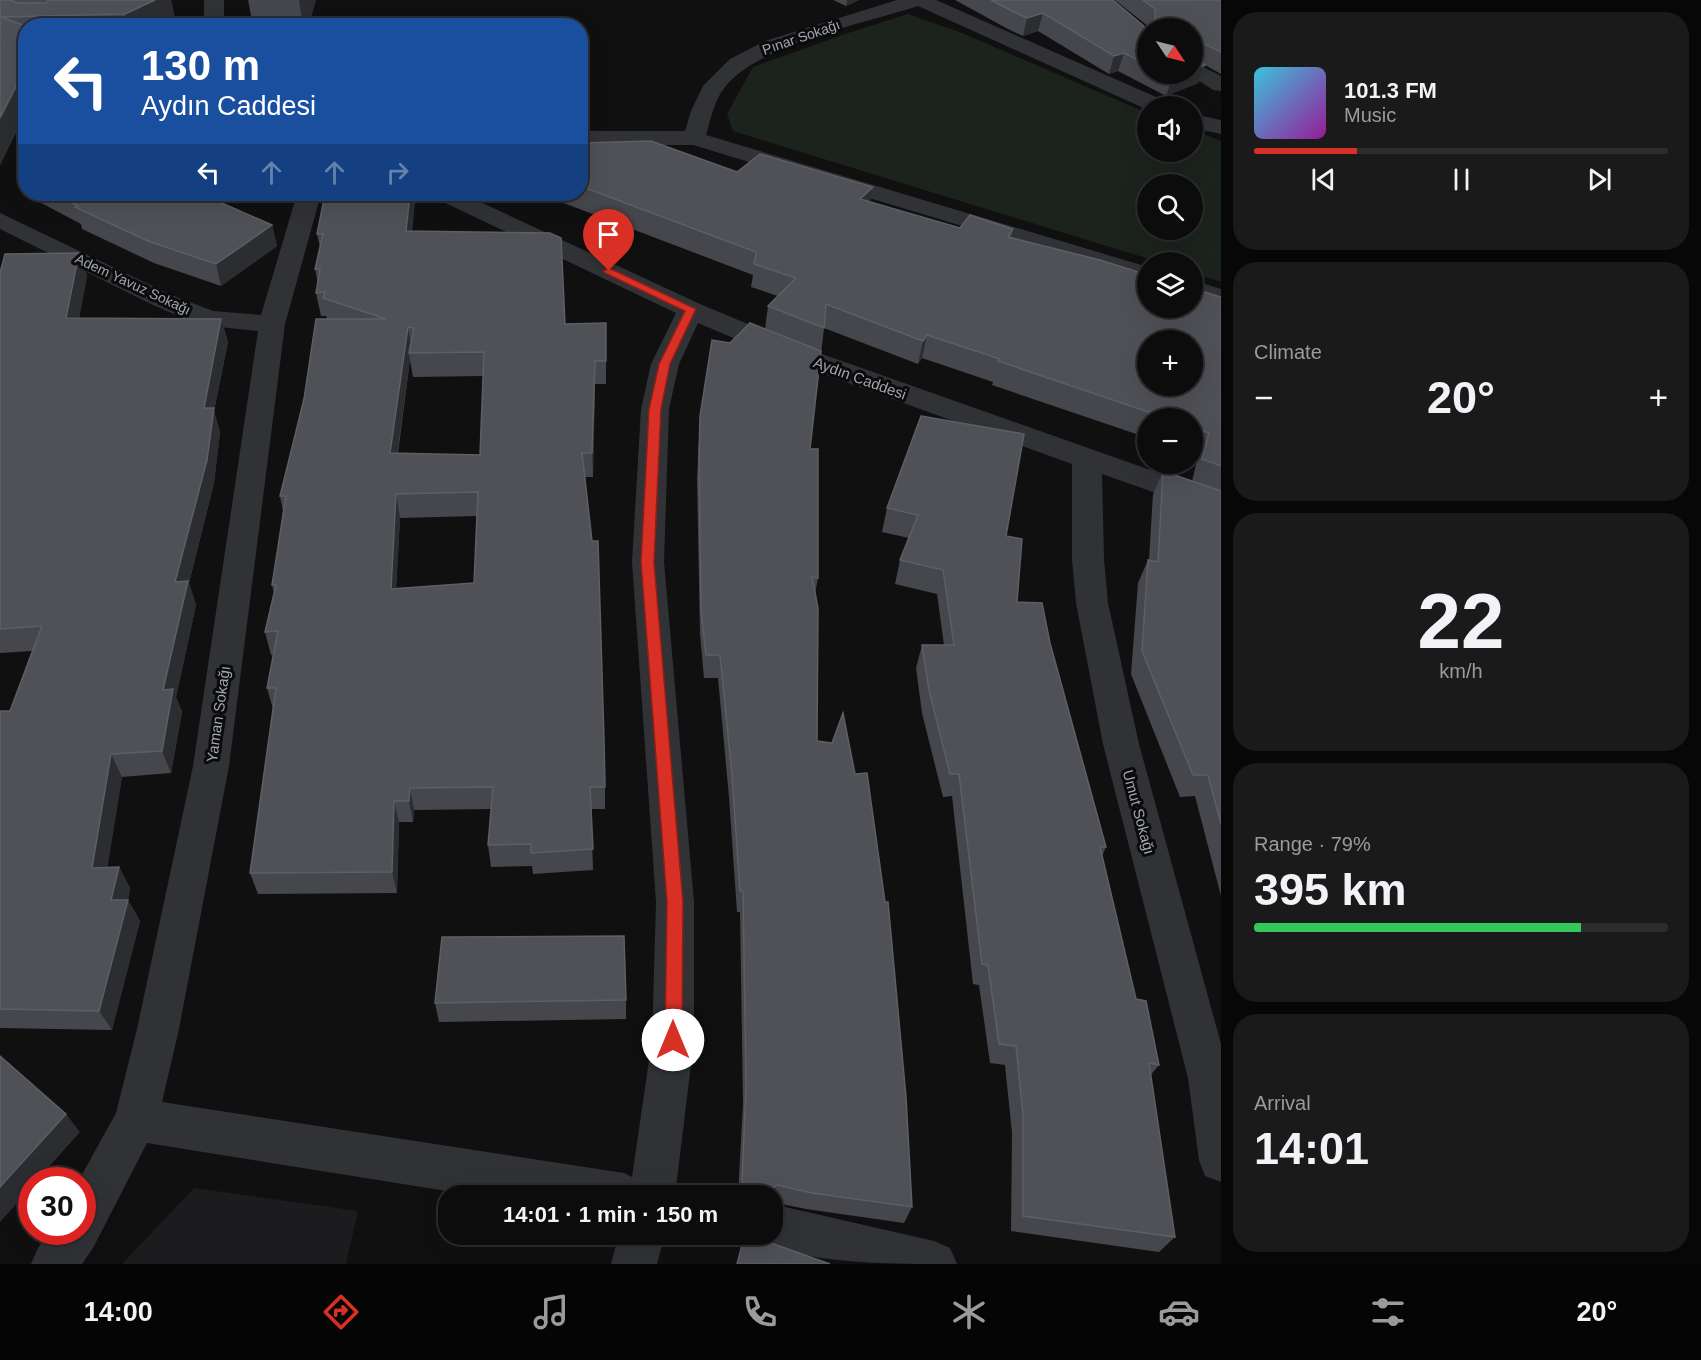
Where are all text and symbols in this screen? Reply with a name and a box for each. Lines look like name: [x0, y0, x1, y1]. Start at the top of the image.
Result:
street label: Pınar Sokağı: [760, 16, 842, 58]
north arrow: [1137, 18, 1203, 84]
map controls: [1137, 18, 1203, 474]
icon: left: [42, 42, 120, 120]
text: 130 m: [141, 42, 260, 89]
text: 101.3 FM: [1344, 78, 1437, 103]
text: Aydın Caddesi: [141, 91, 316, 121]
button: sound: [1137, 96, 1203, 162]
text: Music: [1344, 104, 1396, 126]
icon: left: [192, 156, 225, 189]
icon: ahead: [255, 156, 288, 189]
icon: ahead: [318, 156, 351, 189]
icon: right: [381, 156, 414, 189]
icon: previous: [1307, 163, 1340, 196]
icon: pause: [1445, 163, 1478, 196]
icon: next: [1583, 163, 1616, 196]
button: search: [1137, 174, 1203, 240]
pin: [583, 209, 634, 271]
icon: arrive: [592, 218, 625, 251]
street label: Adem Yavuz Sokağı: [73, 250, 193, 318]
button: layers: [1137, 252, 1203, 318]
button: +: [1137, 330, 1203, 396]
text: Climate: [1254, 341, 1322, 363]
street label: Aydın Caddesi: [811, 353, 909, 403]
text: 20°: [1427, 372, 1495, 423]
text: −: [1254, 379, 1273, 416]
text: +: [1649, 379, 1668, 416]
button: −: [1137, 408, 1203, 474]
text: 22: [1418, 577, 1504, 665]
text: km/h: [1439, 660, 1483, 682]
street label: Yaman Sokağı: [203, 665, 233, 763]
street label: Umut Sokağı: [1120, 768, 1158, 856]
text: Range · 79%: [1254, 833, 1371, 855]
text: 395 km: [1254, 864, 1407, 915]
position arrow: [641, 1008, 705, 1072]
text: Arrival: [1254, 1092, 1311, 1114]
text: 14:01: [1254, 1123, 1369, 1174]
speed limit sign: 30: [18, 1167, 96, 1245]
text: 14:01 · 1 min · 150 m: [503, 1202, 718, 1227]
icon: directions: [320, 1291, 362, 1333]
icon: music: [530, 1291, 572, 1333]
icon: phone: [739, 1291, 781, 1333]
icon: climate: [948, 1291, 990, 1333]
icon: car: [1158, 1291, 1200, 1333]
icon: filters: [1367, 1291, 1409, 1333]
text: 14:00: [84, 1297, 153, 1327]
text: 20°: [1576, 1297, 1617, 1327]

